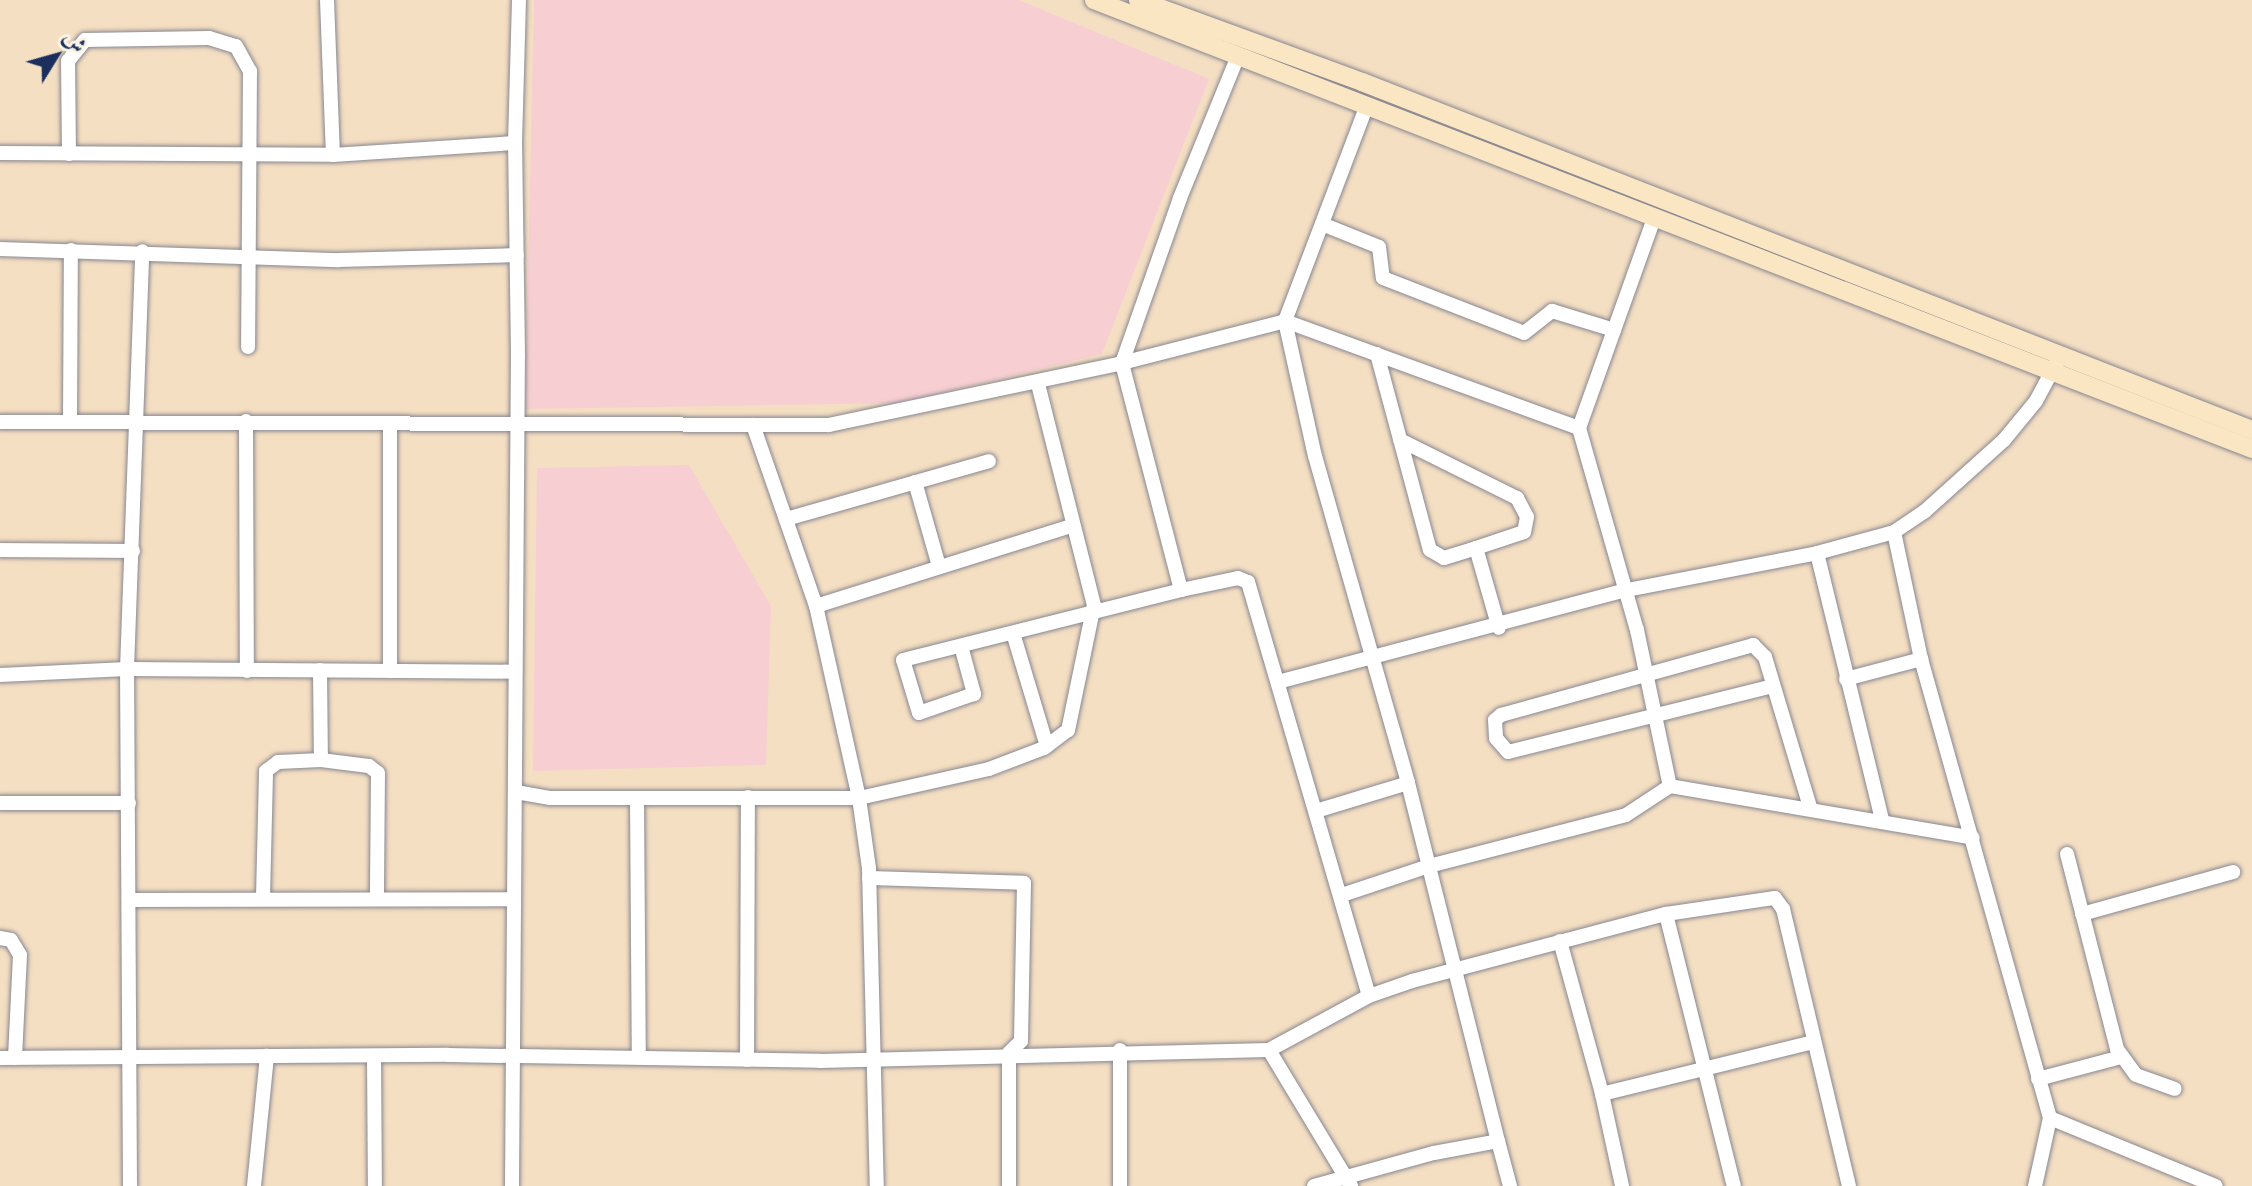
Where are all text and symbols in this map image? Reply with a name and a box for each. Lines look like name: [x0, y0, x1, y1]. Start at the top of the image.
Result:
north arrow: [16, 16, 96, 96]
text: ش: [56, 23, 95, 60]

